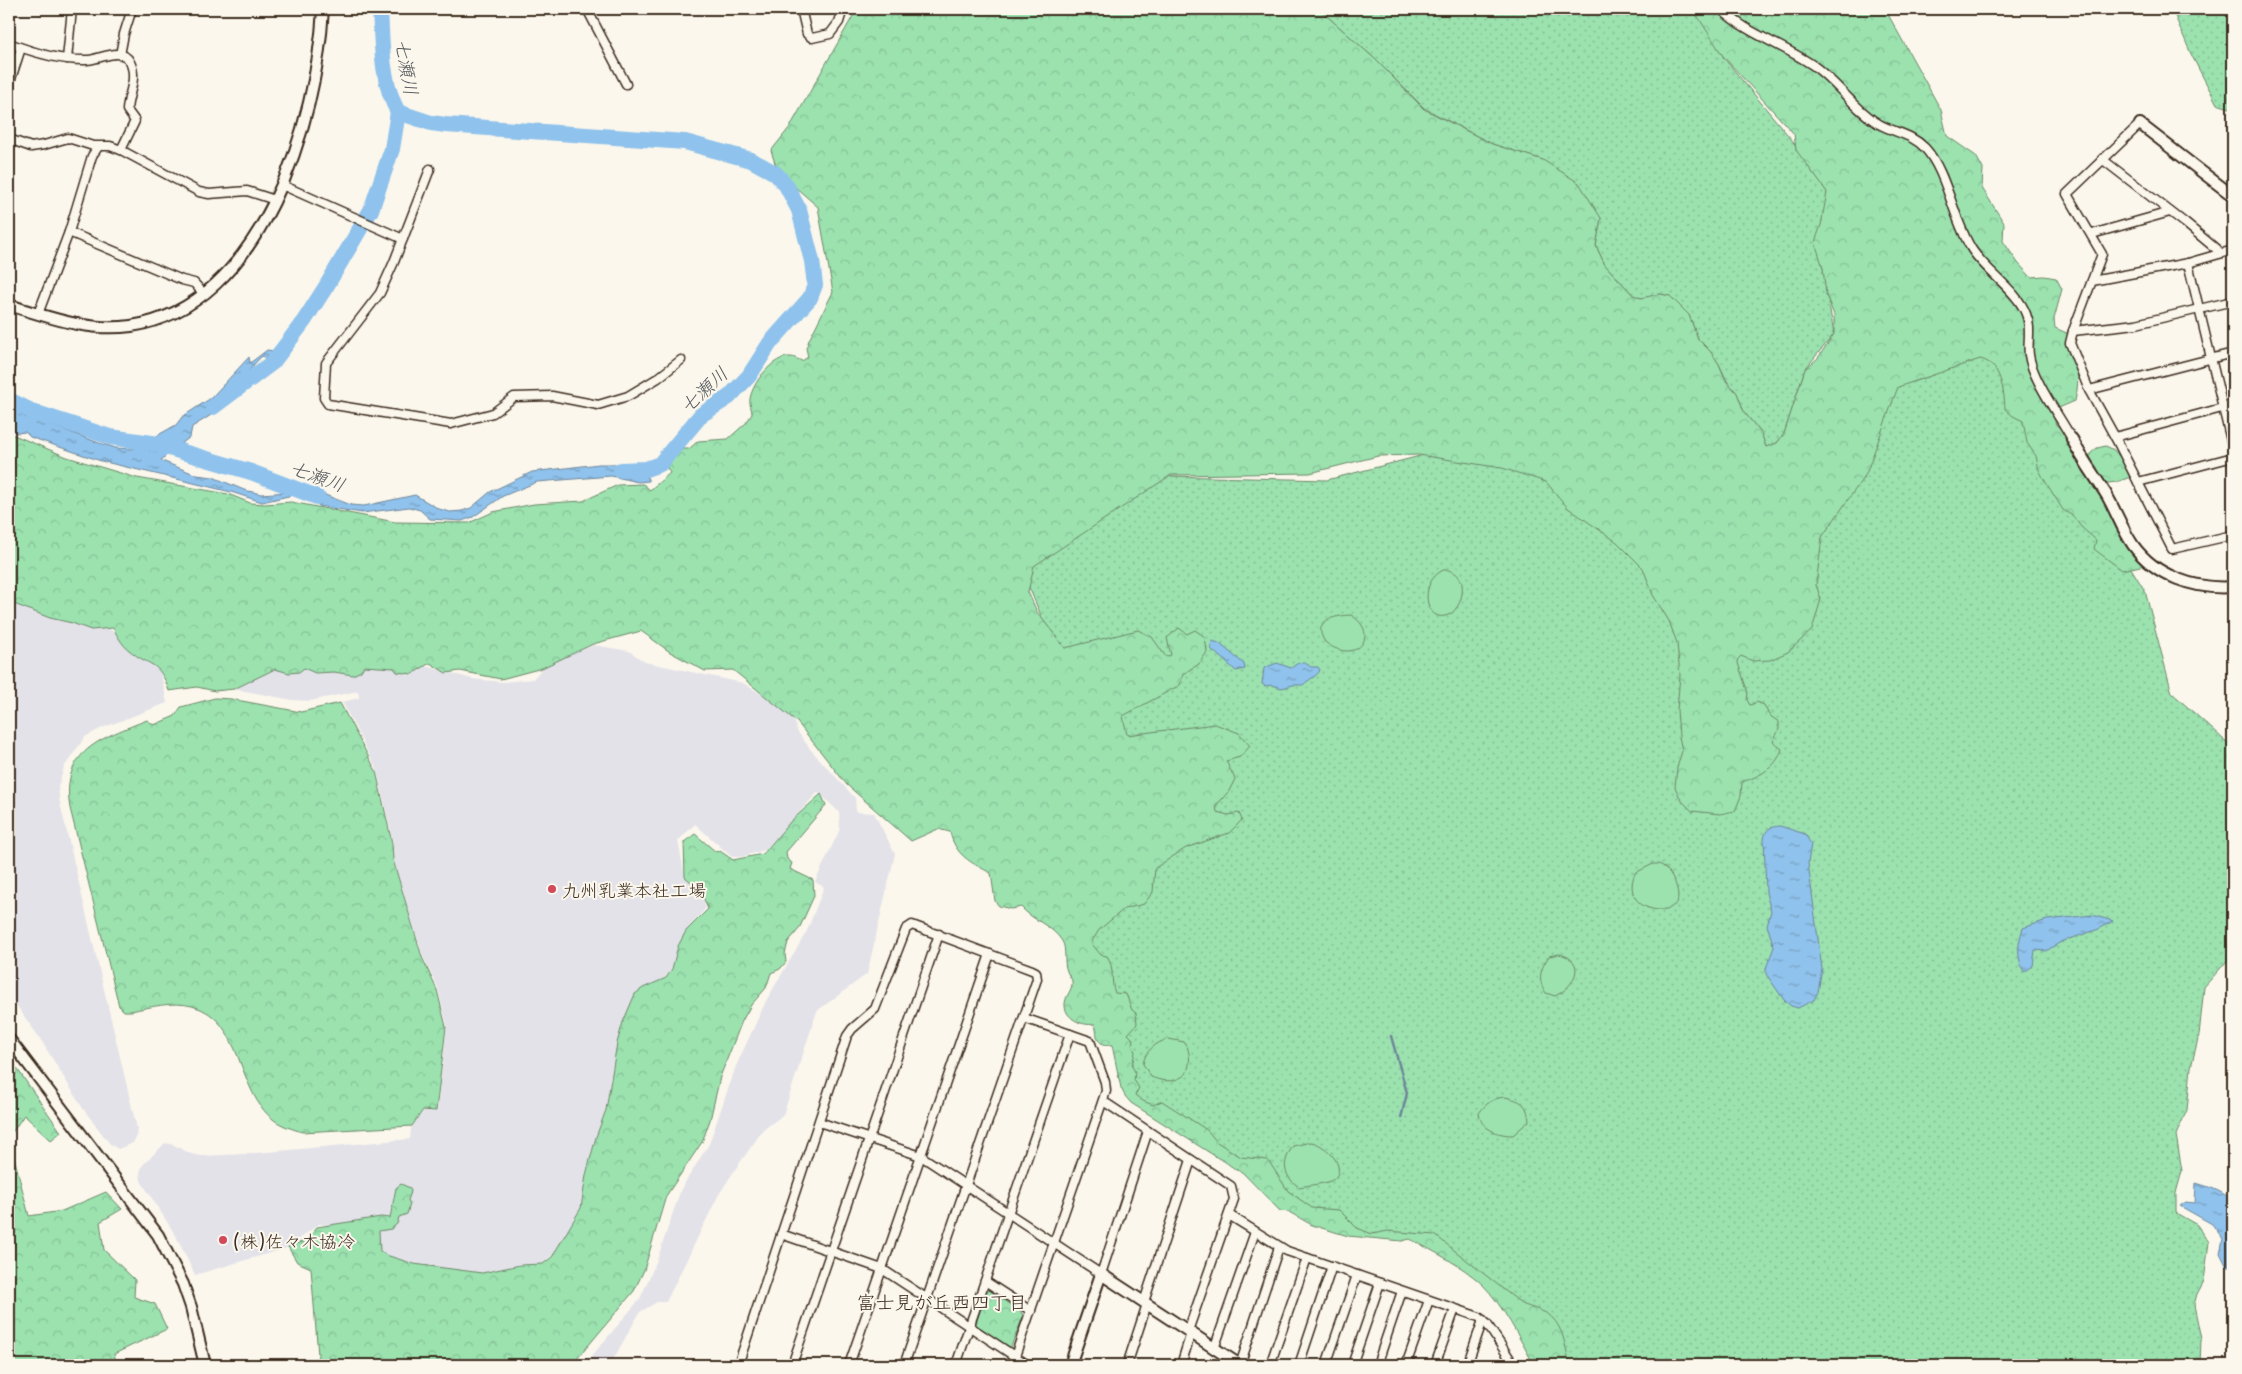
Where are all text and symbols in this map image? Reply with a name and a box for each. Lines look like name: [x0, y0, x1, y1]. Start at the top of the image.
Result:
water label: 七瀬川: [389, 36, 427, 98]
water label: 七瀬川: [673, 359, 733, 419]
water label: 七瀬川: [286, 452, 350, 498]
place label: 九州乳業本社工場: [562, 876, 706, 903]
marker: 九州乳業本社工場: [546, 883, 558, 895]
place label: (株)佐々木協冷: [233, 1227, 355, 1254]
marker: (株)佐々木協冷: [217, 1234, 229, 1246]
district label: 富士見が丘西四丁目: [856, 1287, 1028, 1315]

